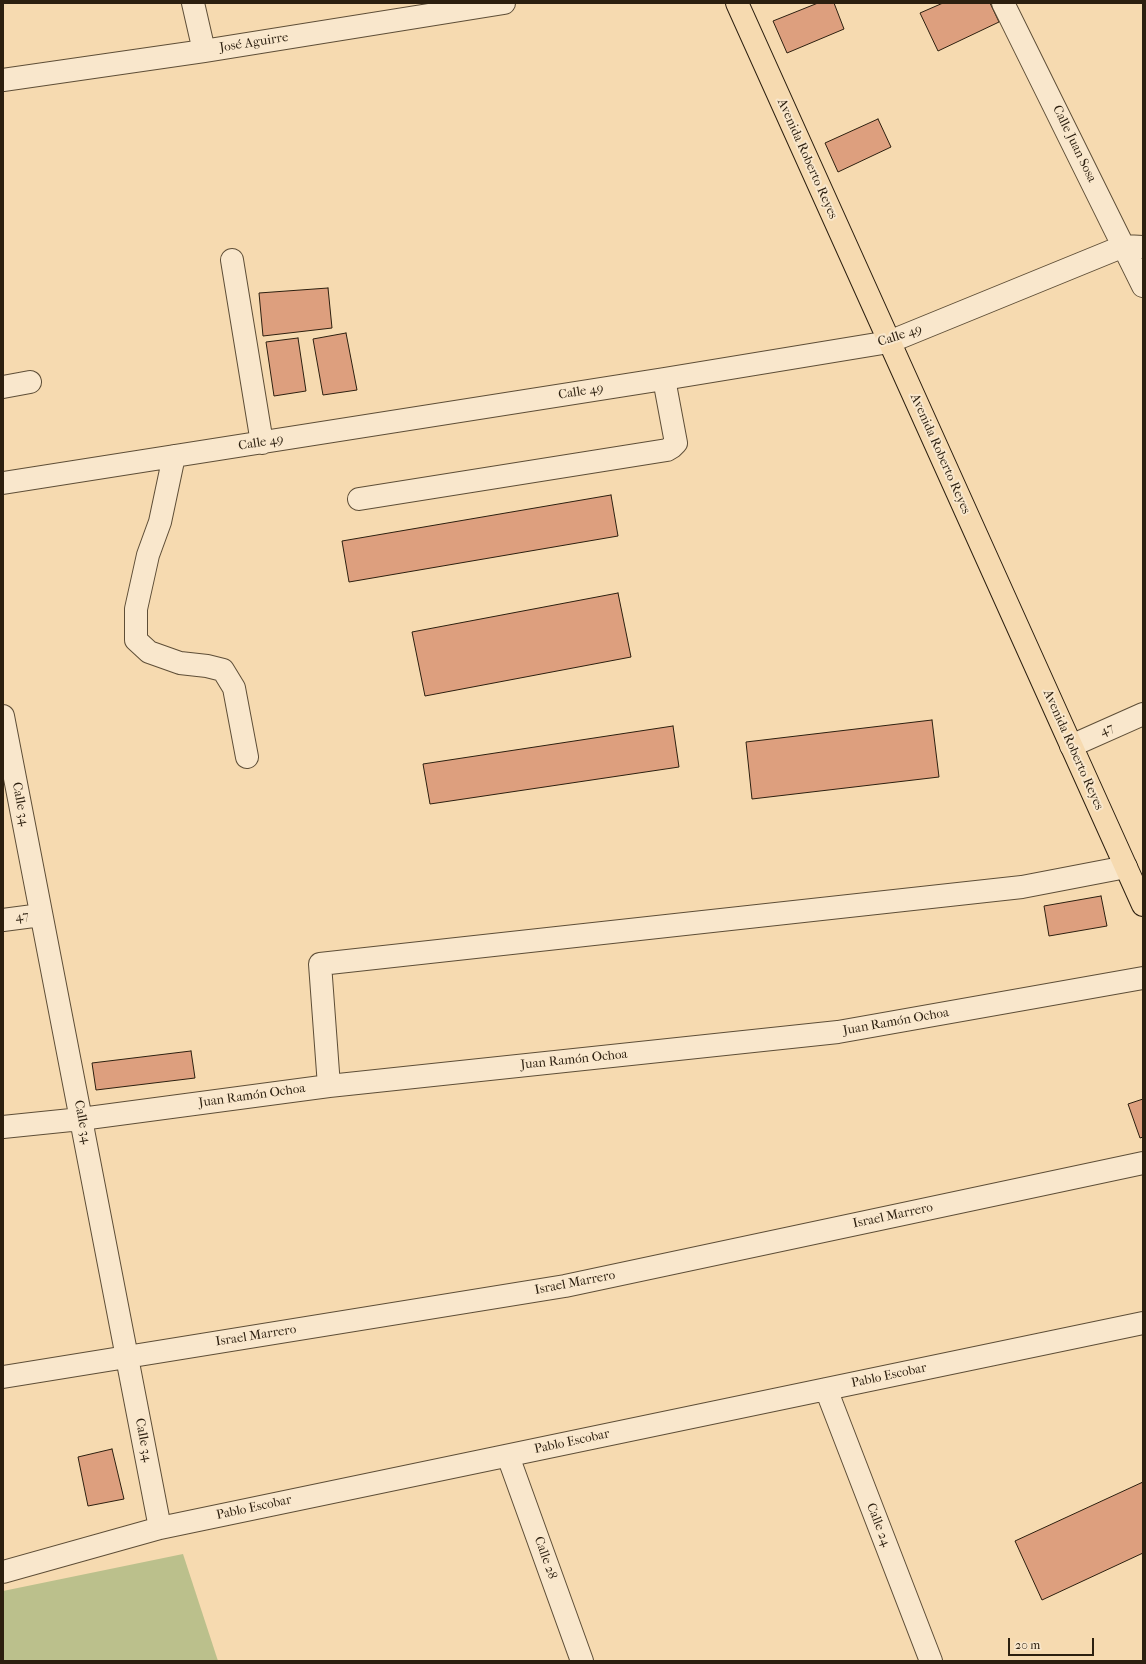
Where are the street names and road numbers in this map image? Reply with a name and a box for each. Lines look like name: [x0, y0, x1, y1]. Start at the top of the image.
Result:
street label: José Aguirre: [218, 30, 290, 56]
street label: Avenida Roberto Reyes: [773, 96, 841, 222]
street label: Calle Juan Sosa: [1049, 103, 1099, 185]
street label: Calle 49: [876, 322, 924, 350]
street label: Calle 49: [557, 381, 605, 403]
street label: Avenida Roberto Reyes: [906, 391, 974, 517]
street label: Calle 49: [237, 432, 285, 454]
street label: Avenida Roberto Reyes: [1039, 687, 1107, 813]
street label: 47: [1098, 720, 1116, 740]
street label: Calle 34: [8, 781, 32, 827]
street label: 47: [14, 908, 30, 926]
street label: Juan Ramón Ochoa: [842, 1005, 950, 1039]
street label: Juan Ramón Ochoa: [520, 1047, 628, 1073]
street label: Juan Ramón Ochoa: [198, 1081, 306, 1111]
street label: Calle 34: [70, 1099, 94, 1145]
street label: Israel Marrero: [852, 1200, 934, 1232]
street label: Israel Marrero: [533, 1268, 617, 1298]
street label: Israel Marrero: [215, 1322, 297, 1350]
street label: Pablo Escobar: [850, 1360, 928, 1392]
street label: Calle 34: [131, 1417, 155, 1463]
street label: Pablo Escobar: [533, 1426, 611, 1458]
street label: Pablo Escobar: [215, 1492, 293, 1524]
street label: Calle 24: [863, 1501, 893, 1549]
street label: Calle 28: [530, 1535, 560, 1581]

